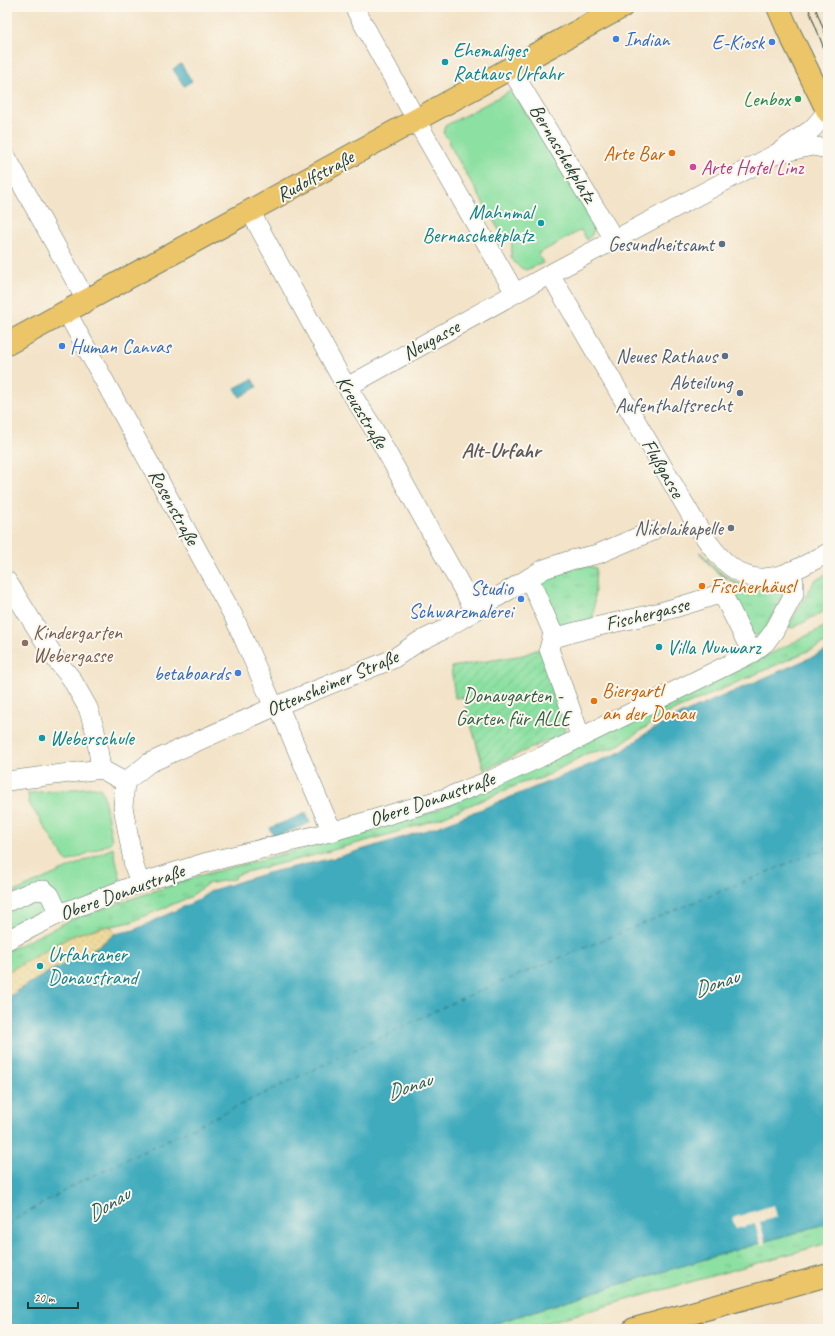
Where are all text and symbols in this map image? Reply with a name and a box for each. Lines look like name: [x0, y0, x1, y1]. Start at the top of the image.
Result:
place label: Indian: [624, 27, 670, 52]
place label: E-Kiosk: [712, 30, 766, 55]
marker: Indian: [611, 34, 621, 44]
marker: E-Kiosk: [767, 37, 777, 47]
place label: Ehemaliges Rathaus Urfahr: [453, 38, 565, 86]
marker: Ehemaliges Rathaus Urfahr: [440, 57, 450, 67]
place label: Lenbox: [743, 87, 792, 112]
marker: Lenbox: [793, 94, 803, 104]
street label: Bernaschekplatz: [524, 99, 604, 209]
place label: Arte Bar: [603, 141, 666, 166]
street label: Rudolfstraße: [272, 144, 360, 208]
marker: Arte Bar: [667, 148, 677, 158]
place label: Arte Hotel Linz: [701, 155, 805, 180]
marker: Arte Hotel Linz: [688, 162, 698, 172]
place label: Mahnmal Bernaschekplatz: [422, 200, 537, 248]
marker: Mahnmal Bernaschekplatz: [536, 218, 546, 228]
place label: Gesundheitsamt: [608, 232, 716, 257]
marker: Gesundheitsamt: [717, 239, 727, 249]
street label: Neugasse: [398, 313, 465, 366]
place label: Human Canvas: [70, 334, 173, 359]
marker: Human Canvas: [57, 341, 67, 351]
place label: Neues Rathaus: [616, 344, 719, 369]
marker: Neues Rathaus: [720, 351, 730, 361]
place label: Abteilung Aufenthaltsrecht: [615, 370, 734, 418]
street label: Kreuzstraße: [331, 371, 394, 454]
marker: Abteilung Aufenthaltsrecht: [735, 388, 745, 398]
street label: Flußgasse: [636, 434, 691, 503]
district label: Alt-Urfahr: [461, 437, 543, 463]
street label: Rosenstraße: [143, 465, 206, 551]
place label: Nikolaikapelle: [635, 516, 724, 541]
marker: Nikolaikapelle: [726, 523, 736, 533]
place label: Fischerhäusl: [710, 574, 799, 599]
place label: Studio Schwarzmalerei: [408, 576, 515, 624]
marker: Fischerhäusl: [697, 581, 707, 591]
street label: Fischergasse: [603, 591, 693, 636]
marker: Studio Schwarzmalerei: [516, 594, 526, 604]
place label: Kindergarten Webergasse: [33, 620, 123, 668]
place label: Villa Nunwarz: [667, 635, 762, 660]
marker: Kindergarten Webergasse: [20, 638, 30, 648]
marker: Villa Nunwarz: [654, 642, 664, 652]
street label: Ottensheimer Straße: [262, 643, 403, 722]
place label: betaboards: [154, 661, 232, 686]
marker: betaboards: [233, 668, 243, 678]
place label: Biergartl an der Donau: [602, 678, 696, 726]
park label: Donaugarten - Garten für ALLE: [456, 683, 573, 731]
marker: Biergartl an der Donau: [589, 696, 599, 706]
place label: Weberschule: [50, 726, 135, 751]
marker: Weberschule: [37, 733, 47, 743]
street label: Obere Donaustraße: [366, 765, 499, 832]
street label: Obere Donaustraße: [56, 857, 189, 926]
place label: Urfahraner Donaustrand: [48, 942, 141, 990]
marker: Urfahraner Donaustrand: [35, 961, 45, 971]
water label: Donau: [690, 962, 745, 1003]
water label: Donau: [383, 1065, 438, 1106]
water label: Donau: [82, 1180, 137, 1227]
scale bar: [28, 1284, 78, 1310]
text: 20 m: [34, 1290, 56, 1306]

